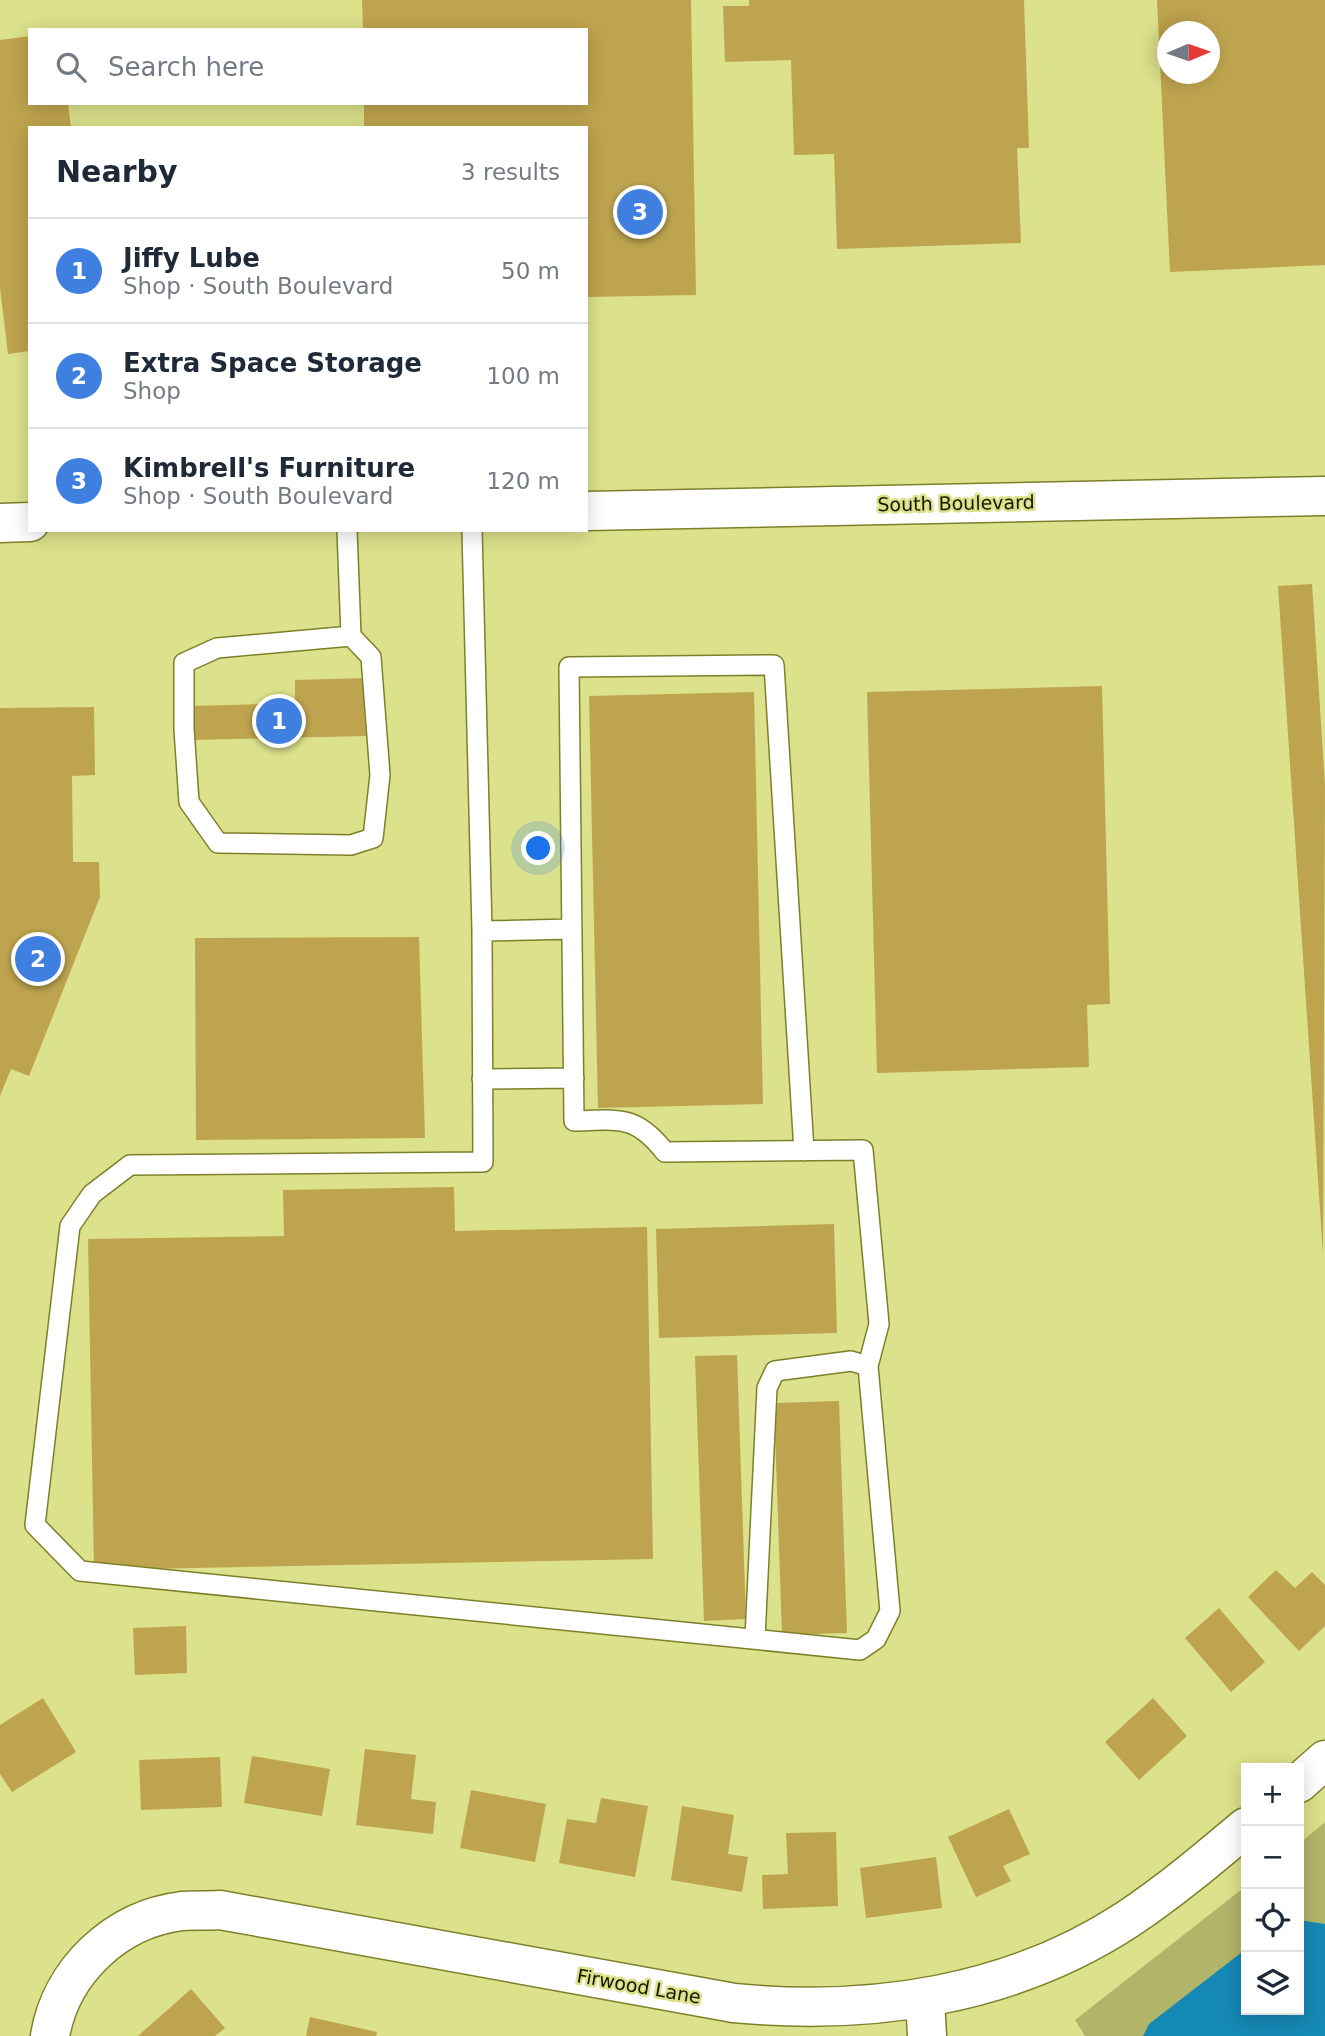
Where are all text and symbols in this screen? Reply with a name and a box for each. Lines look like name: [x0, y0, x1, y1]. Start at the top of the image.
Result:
north arrow: [1157, 21, 1220, 84]
search box: [28, 28, 588, 105]
icon: search: [52, 48, 90, 86]
text: Search here: [108, 52, 264, 82]
text: Nearby: [56, 154, 178, 189]
text: 3 results: [461, 159, 560, 185]
pin: 3: [617, 186, 663, 238]
text: Jiffy Lube: [123, 243, 260, 273]
text: 1: [71, 258, 87, 284]
text: 50 m: [501, 258, 560, 284]
text: Shop · South Boulevard: [123, 273, 393, 299]
text: Extra Space Storage: [123, 348, 422, 378]
text: 2: [71, 363, 87, 389]
text: 100 m: [486, 363, 560, 389]
text: Shop: [123, 378, 181, 404]
text: Kimbrell's Furniture: [123, 453, 415, 483]
text: 3: [71, 468, 87, 494]
text: 120 m: [486, 468, 560, 494]
text: Shop · South Boulevard: [123, 483, 393, 509]
street label: South Boulevard: [877, 491, 1035, 515]
pin: 1: [256, 695, 302, 747]
your location: [521, 831, 555, 865]
pin: 2: [15, 933, 61, 985]
map controls: [1241, 1763, 1304, 2015]
button: +: [1241, 1763, 1304, 1826]
button: −: [1241, 1826, 1304, 1889]
button: locate: [1241, 1889, 1304, 1952]
button: layers: [1241, 1952, 1304, 2015]
street label: Firwood Lane: [575, 1964, 703, 2008]

